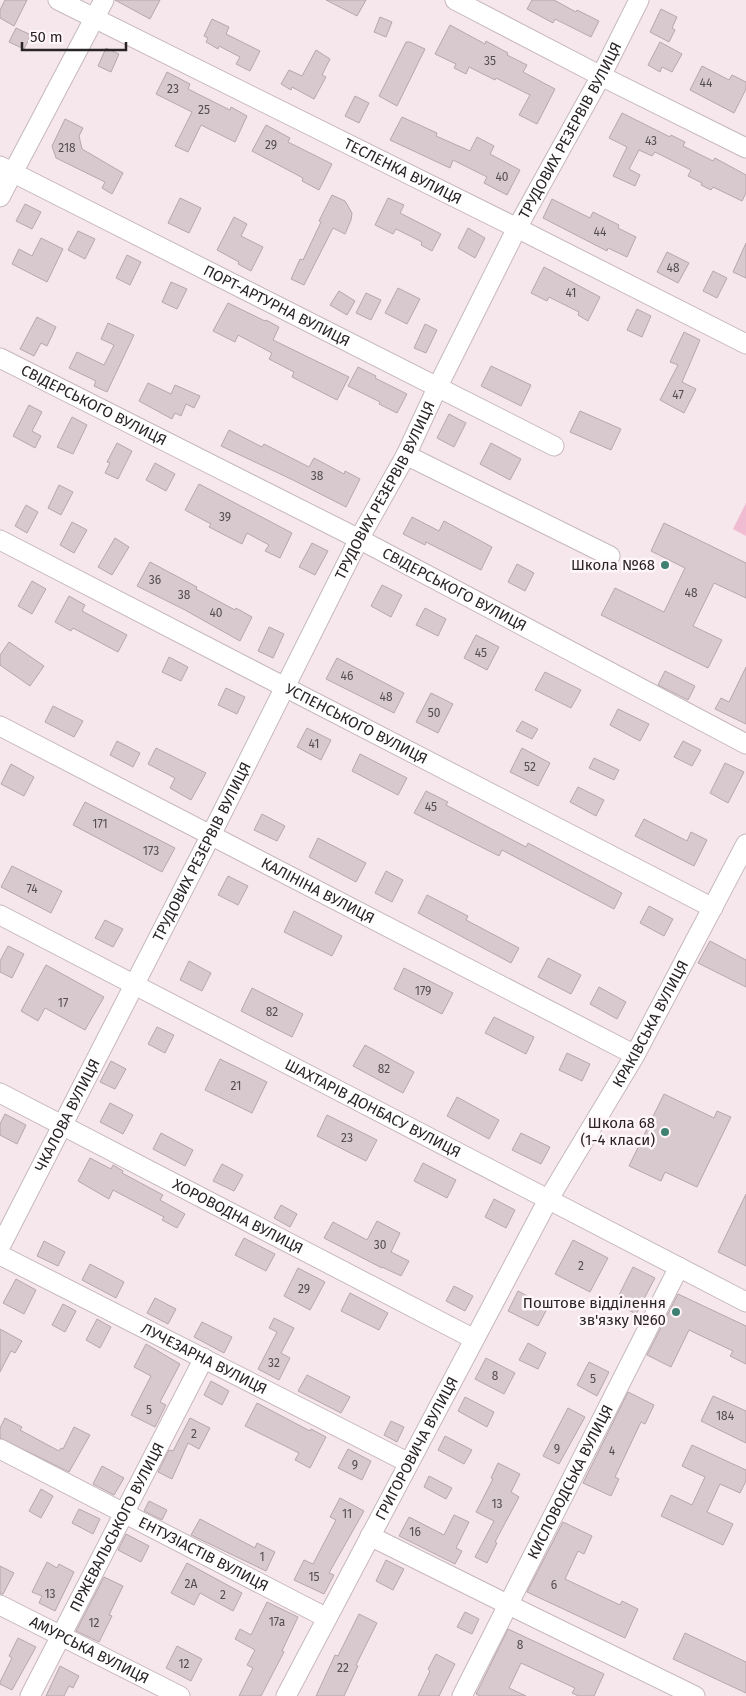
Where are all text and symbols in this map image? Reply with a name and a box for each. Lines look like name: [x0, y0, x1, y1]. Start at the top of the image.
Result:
scale bar: [22, 20, 126, 52]
text: 50 m: [30, 28, 63, 46]
street label: ТРУДОВИХ РЕЗЕРВІВ ВУЛИЦЯ: [515, 39, 626, 222]
house number: 35: [484, 54, 496, 68]
house number: 44: [700, 76, 713, 90]
house number: 23: [167, 82, 179, 96]
house number: 25: [198, 103, 210, 117]
street label: ТЕСЛЕНКА ВУЛИЦЯ: [341, 134, 465, 208]
house number: 43: [645, 134, 657, 148]
house number: 29: [265, 138, 277, 152]
house number: 218: [58, 141, 76, 155]
house number: 40: [495, 170, 509, 184]
house number: 44: [594, 225, 607, 239]
street label: ПОРТ-АРТУРНА ВУЛИЦЯ: [200, 261, 353, 350]
house number: 48: [667, 261, 680, 275]
house number: 41: [566, 286, 576, 300]
street label: СВІДЕРСЬКОГО ВУЛИЦЯ: [18, 361, 170, 450]
house number: 47: [672, 388, 684, 402]
street label: ТРУДОВИХ РЕЗЕРВІВ ВУЛИЦЯ: [331, 398, 439, 582]
house number: 38: [311, 469, 324, 483]
house number: 39: [219, 510, 231, 524]
street label: СВІДЕРСЬКОГО ВУЛИЦЯ: [379, 544, 530, 635]
place label: Школа №68: [571, 556, 655, 574]
marker: Школа №68: [659, 559, 671, 571]
house number: 36: [149, 573, 161, 587]
house number: 48: [685, 586, 698, 600]
house number: 38: [178, 588, 191, 602]
house number: 40: [209, 606, 223, 620]
house number: 45: [475, 646, 487, 660]
house number: 46: [341, 669, 353, 683]
street label: УСПЕНСЬКОГО ВУЛИЦЯ: [282, 680, 431, 768]
house number: 48: [380, 690, 393, 704]
house number: 50: [428, 706, 441, 720]
house number: 41: [309, 737, 319, 751]
street label: ТРУДОВИХ РЕЗЕРВІВ ВУЛИЦЯ: [149, 759, 255, 944]
house number: 52: [524, 760, 536, 774]
house number: 45: [425, 800, 437, 814]
house number: 171: [92, 817, 108, 831]
house number: 173: [143, 844, 159, 858]
street label: КАЛІНІНА ВУЛИЦЯ: [258, 854, 377, 927]
house number: 74: [26, 882, 38, 896]
street label: КРАКІВСЬКА ВУЛИЦЯ: [609, 957, 692, 1090]
house number: 179: [415, 984, 431, 998]
house number: 17: [58, 996, 68, 1010]
house number: 82: [266, 1005, 278, 1019]
street label: ШАХТАРІВ ДОНБАСУ ВУЛИЦЯ: [282, 1055, 464, 1161]
street label: ЧКАЛОВА ВУЛИЦЯ: [31, 1056, 104, 1175]
house number: 82: [378, 1062, 390, 1076]
house number: 21: [231, 1079, 241, 1093]
place label: Школа 68 (1-4 класи): [580, 1114, 655, 1149]
marker: Школа 68 (1-4 класи): [659, 1126, 671, 1138]
house number: 23: [341, 1131, 353, 1145]
street label: ХОРОВОДНА ВУЛИЦЯ: [170, 1175, 306, 1258]
house number: 30: [374, 1238, 387, 1252]
house number: 2: [578, 1259, 584, 1273]
house number: 29: [298, 1282, 310, 1296]
place label: Поштове відділення зв'язку №60: [523, 1294, 666, 1329]
marker: Поштове відділення зв'язку №60: [670, 1306, 682, 1318]
street label: ЛУЧЕЗАРНА ВУЛИЦЯ: [138, 1319, 270, 1398]
house number: 32: [268, 1356, 280, 1370]
house number: 8: [492, 1369, 499, 1383]
house number: 5: [590, 1372, 596, 1386]
street label: ГРИГОРОВИЧА ВУЛИЦЯ: [372, 1374, 462, 1523]
street label: КИСЛОВОДСЬКА ВУЛИЦЯ: [524, 1402, 617, 1562]
house number: 5: [146, 1403, 152, 1417]
house number: 184: [716, 1409, 735, 1423]
house number: 2: [191, 1427, 197, 1441]
street label: ПРЖЕВАЛЬСЬКОГО ВУЛИЦЯ: [66, 1439, 168, 1615]
house number: 9: [554, 1442, 560, 1456]
house number: 4: [609, 1444, 616, 1458]
house number: 9: [352, 1458, 358, 1472]
house number: 13: [491, 1497, 503, 1511]
house number: 11: [342, 1507, 352, 1521]
street label: ЕНТУЗІАСТІВ ВУЛИЦЯ: [135, 1513, 271, 1595]
house number: 16: [409, 1525, 421, 1539]
house number: 1: [259, 1550, 265, 1564]
house number: 15: [308, 1570, 320, 1584]
house number: 2А: [185, 1577, 198, 1591]
house number: 6: [551, 1578, 557, 1592]
house number: 13: [44, 1587, 56, 1601]
house number: 2: [220, 1588, 226, 1602]
street label: АМУРСЬКА ВУЛИЦЯ: [27, 1612, 152, 1688]
house number: 17а: [269, 1615, 285, 1629]
house number: 12: [88, 1616, 100, 1630]
house number: 8: [517, 1638, 524, 1652]
house number: 12: [178, 1657, 190, 1671]
house number: 22: [337, 1661, 349, 1675]

